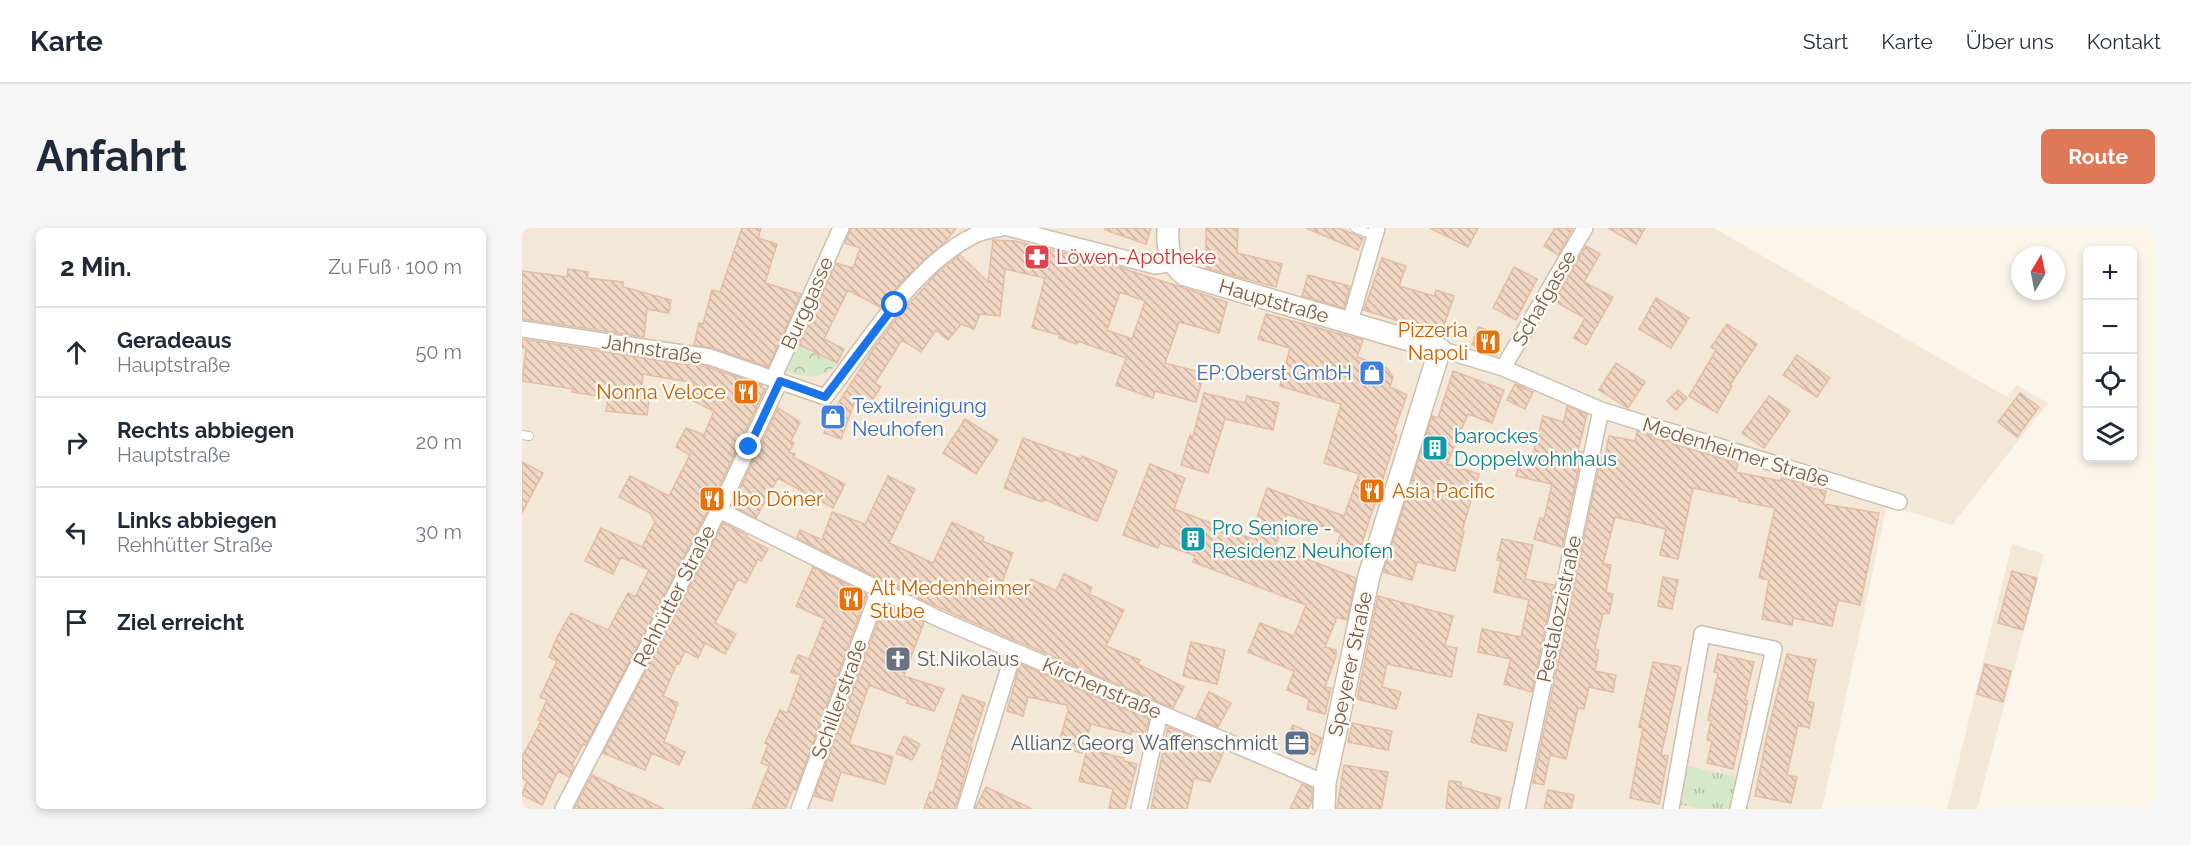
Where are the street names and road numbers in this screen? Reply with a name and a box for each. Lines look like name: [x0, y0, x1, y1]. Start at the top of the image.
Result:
street label: Schafgasse: [1507, 246, 1581, 350]
street label: Burggasse: [776, 253, 838, 353]
street label: Hauptstraße: [1216, 274, 1332, 328]
street label: Jahnstraße: [600, 329, 704, 369]
street label: Medenheimer Straße: [1640, 412, 1832, 492]
street label: Rehhütter Straße: [628, 521, 720, 671]
street label: Pestalozzistraße: [1532, 533, 1586, 685]
street label: Speyerer Straße: [1323, 589, 1377, 739]
street label: Schillerstraße: [806, 636, 872, 762]
street label: Kirchenstraße: [1039, 652, 1165, 724]

